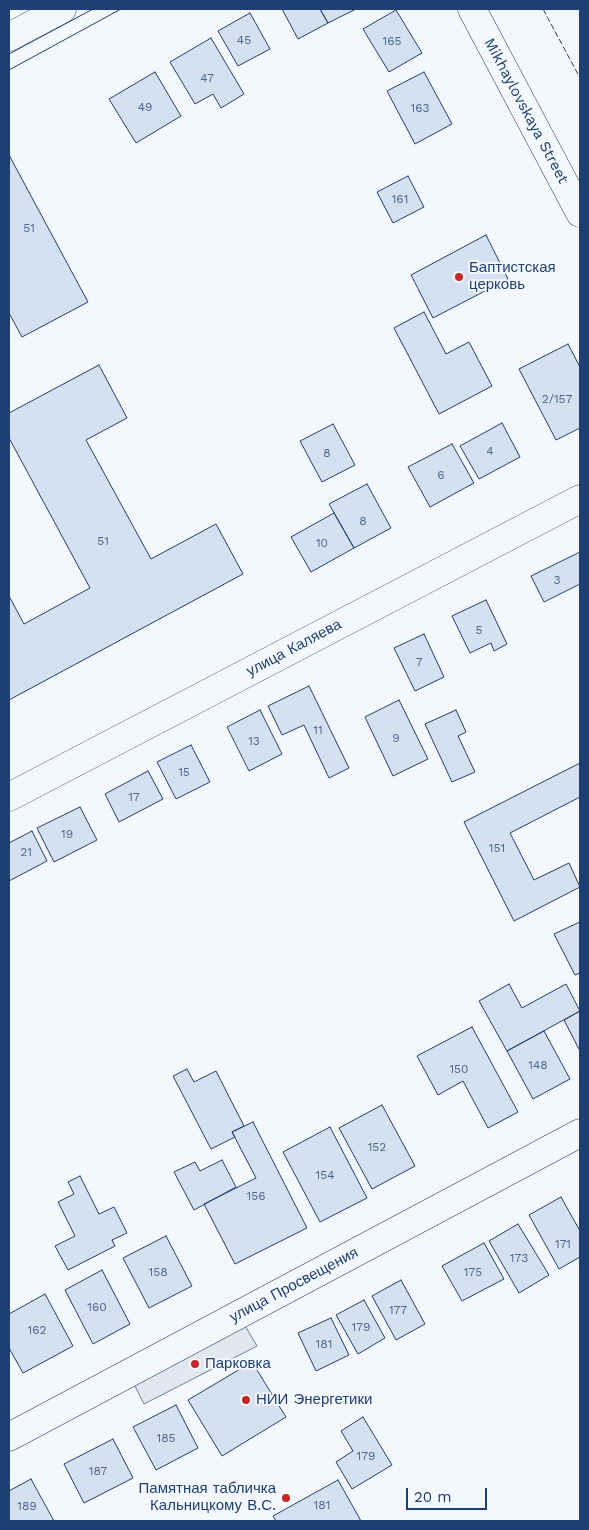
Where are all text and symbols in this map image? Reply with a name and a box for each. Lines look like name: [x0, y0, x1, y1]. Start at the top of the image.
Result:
house number: 45: [237, 33, 251, 47]
house number: 165: [383, 34, 401, 48]
street label: Mikhaylovskaya Street: [480, 35, 572, 187]
house number: 47: [200, 71, 214, 85]
house number: 49: [138, 100, 152, 114]
house number: 163: [411, 101, 429, 115]
house number: 161: [392, 192, 408, 206]
house number: 51: [23, 221, 35, 235]
place label: Баптистская церковь: [469, 259, 556, 294]
marker: Баптистская церковь: [453, 271, 465, 283]
house number: 2/157: [542, 392, 572, 406]
house number: 4: [486, 444, 494, 458]
house number: 8: [323, 446, 331, 460]
house number: 6: [437, 468, 445, 482]
house number: 8: [359, 514, 367, 528]
house number: 51: [97, 534, 109, 548]
house number: 10: [316, 536, 328, 550]
house number: 3: [554, 573, 560, 587]
street label: улица Каляева: [244, 615, 344, 681]
house number: 5: [476, 623, 482, 637]
house number: 7: [416, 655, 422, 669]
house number: 11: [313, 723, 323, 737]
house number: 9: [392, 731, 400, 745]
house number: 13: [248, 734, 260, 748]
house number: 15: [178, 765, 190, 779]
house number: 17: [128, 790, 140, 804]
house number: 19: [61, 827, 73, 841]
house number: 151: [489, 841, 505, 855]
house number: 21: [20, 845, 32, 859]
house number: 148: [528, 1058, 548, 1072]
house number: 150: [449, 1062, 469, 1076]
house number: 152: [368, 1140, 386, 1154]
house number: 154: [316, 1168, 334, 1182]
house number: 156: [247, 1189, 265, 1203]
house number: 171: [555, 1237, 571, 1251]
street label: улица Просвещения: [227, 1244, 361, 1326]
house number: 173: [510, 1251, 528, 1265]
house number: 158: [148, 1265, 168, 1279]
house number: 175: [464, 1265, 482, 1279]
house number: 160: [87, 1300, 107, 1314]
house number: 177: [389, 1303, 407, 1317]
house number: 179: [352, 1320, 370, 1334]
house number: 162: [28, 1323, 46, 1337]
house number: 181: [316, 1337, 332, 1351]
place label: Парковка: [205, 1355, 271, 1373]
marker: Парковка: [189, 1358, 201, 1370]
place label: НИИ Энергетики: [256, 1391, 372, 1409]
marker: НИИ Энергетики: [240, 1394, 252, 1406]
house number: 185: [156, 1431, 176, 1445]
house number: 179: [357, 1449, 375, 1463]
house number: 187: [89, 1464, 107, 1478]
scale bar: [409, 1478, 490, 1510]
place label: Памятная табличка Кальницкому В.С.: [139, 1480, 276, 1515]
text: 20 m: [414, 1488, 452, 1506]
marker: Памятная табличка Кальницкому В.С.: [280, 1492, 292, 1504]
house number: 181: [314, 1498, 330, 1512]
house number: 189: [17, 1499, 37, 1513]

